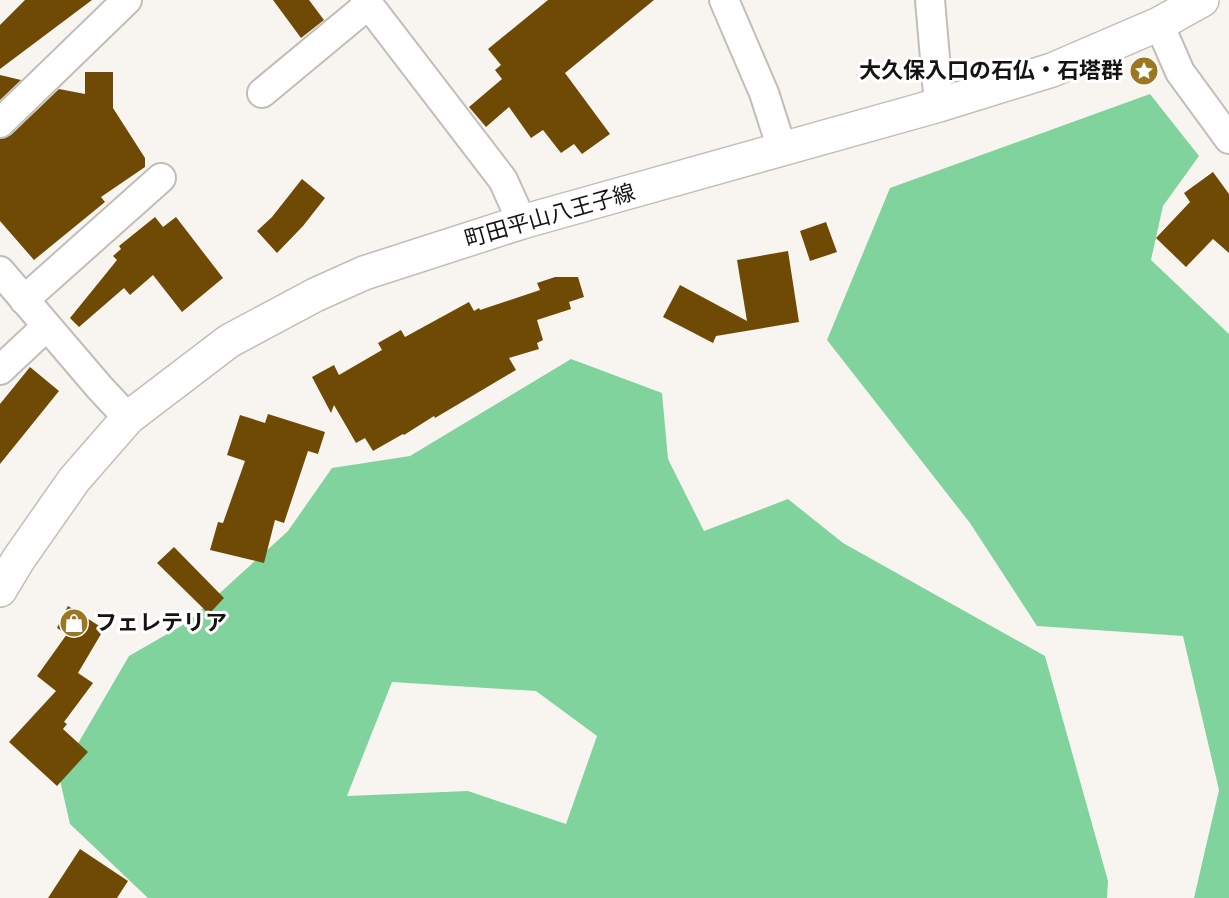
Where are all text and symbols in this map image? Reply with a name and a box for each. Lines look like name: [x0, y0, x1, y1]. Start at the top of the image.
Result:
place icon: 大久保入口の石仏・石塔群: [1128, 55, 1160, 87]
place label: 大久保入口の石仏・石塔群: [859, 59, 1123, 82]
street label: 町田平山八王子線: [462, 180, 638, 251]
shop icon: フェレテリア: [58, 607, 90, 639]
place label: フェレテリア: [95, 612, 227, 634]

